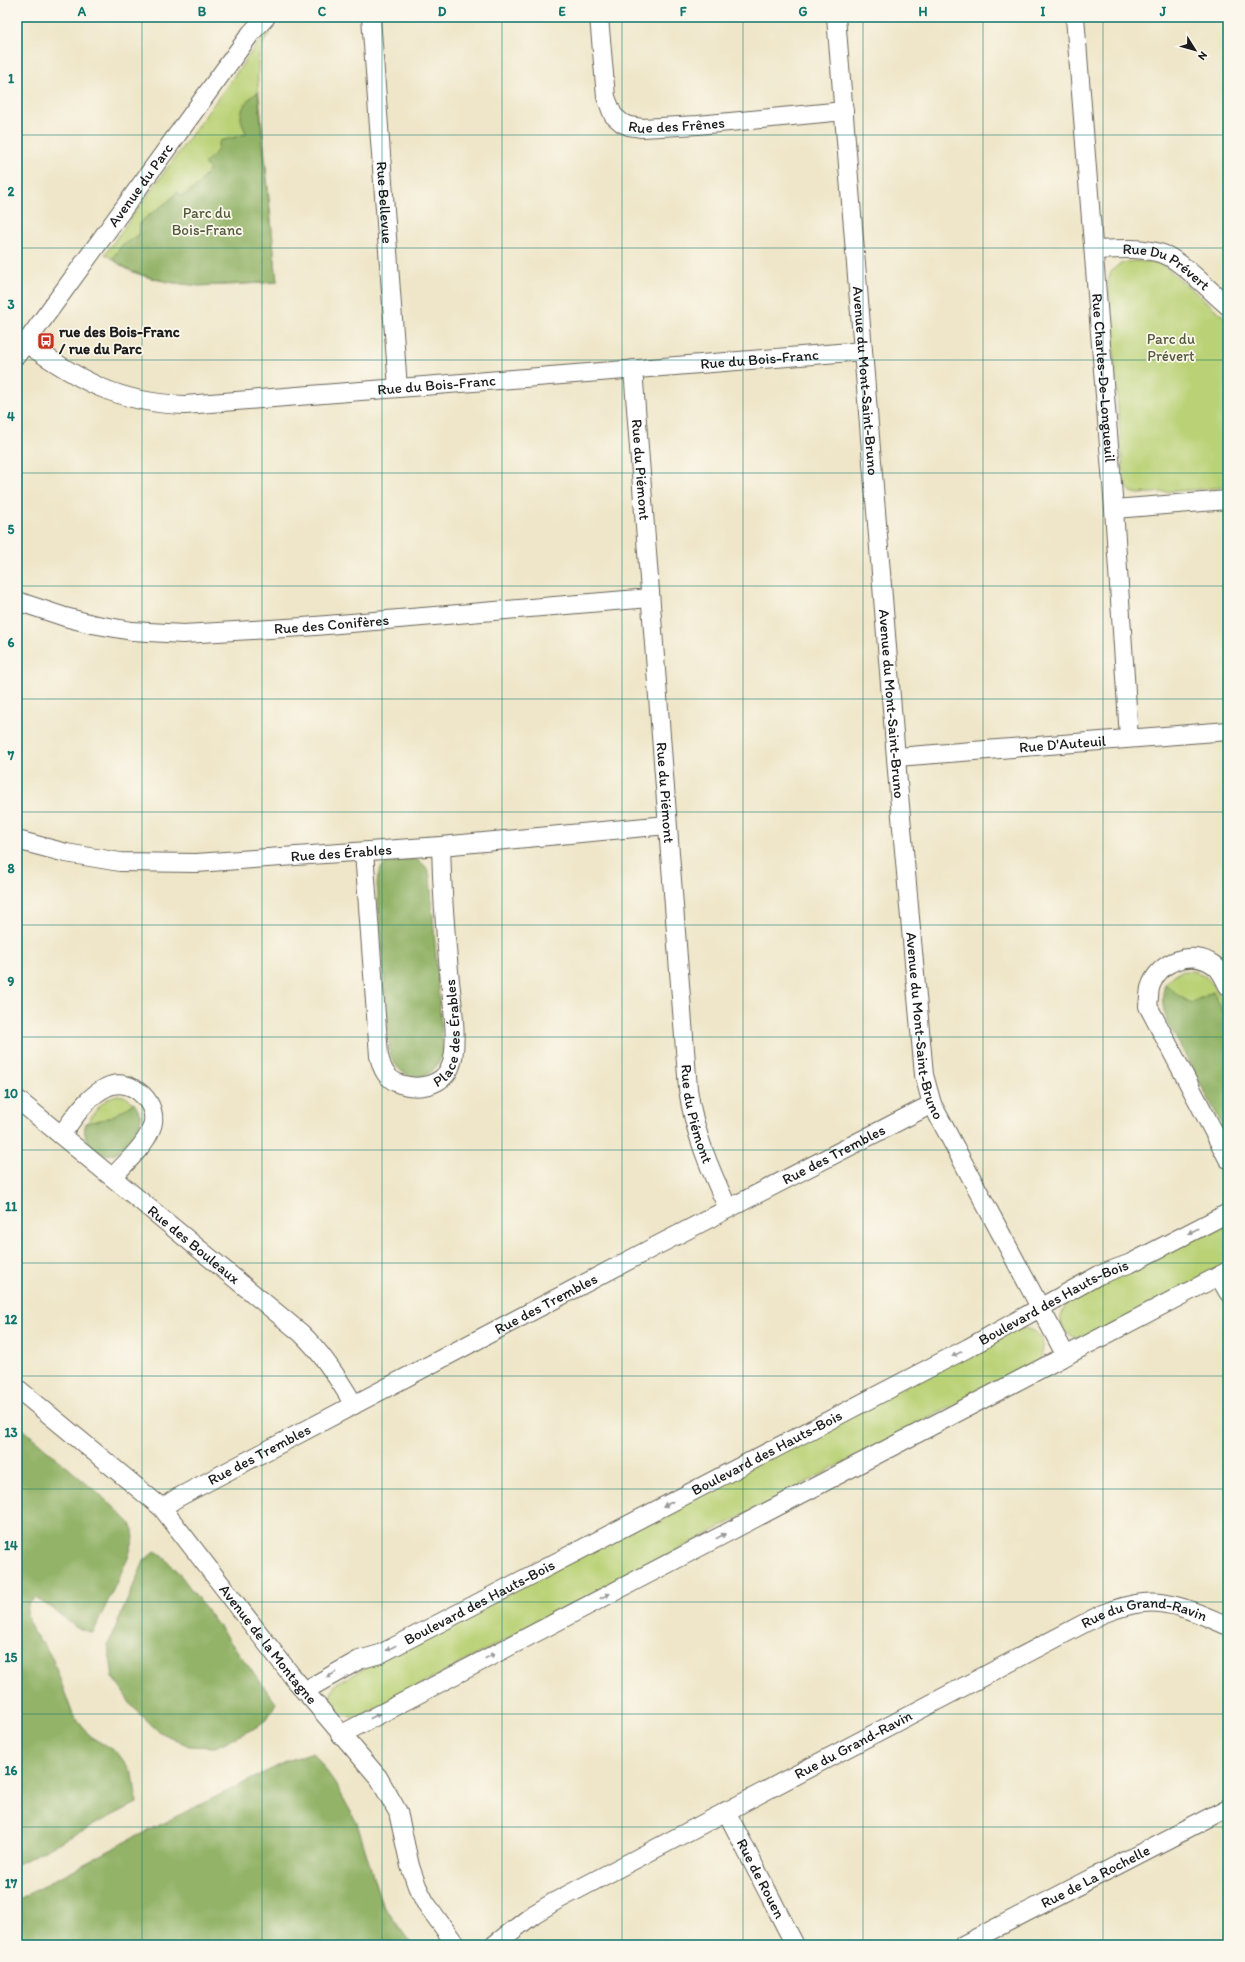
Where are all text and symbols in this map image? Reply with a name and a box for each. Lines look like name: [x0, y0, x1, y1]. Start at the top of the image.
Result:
text: A: [77, 4, 87, 19]
text: B: [198, 4, 207, 19]
text: C: [318, 4, 327, 19]
text: D: [438, 4, 447, 19]
text: E: [558, 4, 566, 19]
text: F: [680, 4, 687, 19]
text: G: [799, 4, 808, 19]
text: H: [919, 4, 928, 19]
text: I: [1041, 4, 1046, 19]
text: J: [1159, 4, 1167, 19]
north arrow: [1175, 30, 1215, 70]
text: N: [1195, 49, 1210, 63]
text: 1: [8, 71, 14, 86]
street label: Rue des Frênes: [627, 113, 726, 137]
street label: Avenue du Parc: [104, 140, 177, 230]
street label: Rue Bellevue: [373, 161, 396, 244]
text: 2: [8, 184, 15, 199]
park label: Parc du Bois-Franc: [172, 204, 242, 239]
street label: Rue Du Prévert: [1122, 240, 1214, 295]
street label: Avenue du Mont-Saint-Bruno: [849, 285, 882, 476]
street label: Rue Charles-De-Longueuil: [1088, 293, 1119, 464]
text: 3: [7, 297, 15, 312]
place label: rue des Bois-Franc / rue du Parc: [58, 323, 180, 358]
park label: Parc du Prévert: [1147, 330, 1195, 365]
bus stop icon: rue des Bois-Franc / rue du Parc: [36, 331, 56, 351]
street label: Rue du Bois-Franc: [700, 346, 820, 373]
street label: Rue du Bois-Franc: [377, 371, 497, 399]
text: 4: [7, 409, 15, 424]
street label: Rue du Piémont: [628, 418, 654, 521]
text: 5: [8, 522, 15, 537]
street label: Avenue du Mont-Saint-Bruno: [875, 608, 908, 799]
street label: Rue des Conifères: [273, 611, 390, 638]
text: 6: [8, 635, 15, 650]
street label: Rue D'Auteuil: [1018, 732, 1107, 756]
street label: Rue du Piémont: [653, 742, 678, 844]
text: 7: [7, 748, 15, 763]
street label: Rue des Érables: [290, 840, 393, 865]
text: 8: [7, 861, 15, 876]
street label: Avenue du Mont-Saint-Bruno: [902, 931, 948, 1122]
text: 9: [8, 974, 15, 989]
street label: Place des Érables: [430, 978, 464, 1091]
street label: Rue du Piémont: [677, 1064, 717, 1166]
text: 10: [4, 1086, 18, 1101]
street label: Rue des Trembles: [779, 1121, 888, 1189]
text: 11: [5, 1199, 17, 1214]
street label: Rue des Bouleaux: [144, 1201, 244, 1288]
one-way arrow: [1188, 1228, 1199, 1234]
street label: Boulevard des Hauts-Bois: [975, 1256, 1131, 1349]
street label: Rue des Trembles: [492, 1269, 601, 1338]
text: 12: [5, 1312, 18, 1327]
one-way arrow: [951, 1350, 963, 1357]
street label: Boulevard des Hauts-Bois: [688, 1406, 845, 1499]
street label: Rue des Trembles: [205, 1420, 314, 1489]
text: 13: [4, 1425, 18, 1440]
one-way arrow: [662, 1501, 673, 1507]
one-way arrow: [715, 1533, 726, 1539]
text: 14: [4, 1538, 18, 1553]
street label: Boulevard des Hauts-Bois: [401, 1556, 558, 1649]
street label: Avenue de la Montagne: [215, 1581, 321, 1708]
one-way arrow: [599, 1592, 611, 1599]
street label: Rue du Grand-Ravin: [1078, 1594, 1210, 1632]
one-way arrow: [385, 1645, 397, 1652]
text: 15: [5, 1650, 18, 1665]
one-way arrow: [484, 1652, 496, 1659]
one-way arrow: [325, 1671, 337, 1678]
street label: Rue du Grand-Ravin: [791, 1706, 916, 1783]
one-way arrow: [369, 1713, 381, 1720]
text: 16: [5, 1763, 18, 1778]
street label: Rue de Rouen: [733, 1836, 789, 1922]
street label: Rue de La Rochelle: [1038, 1841, 1153, 1912]
text: 17: [5, 1876, 18, 1891]

